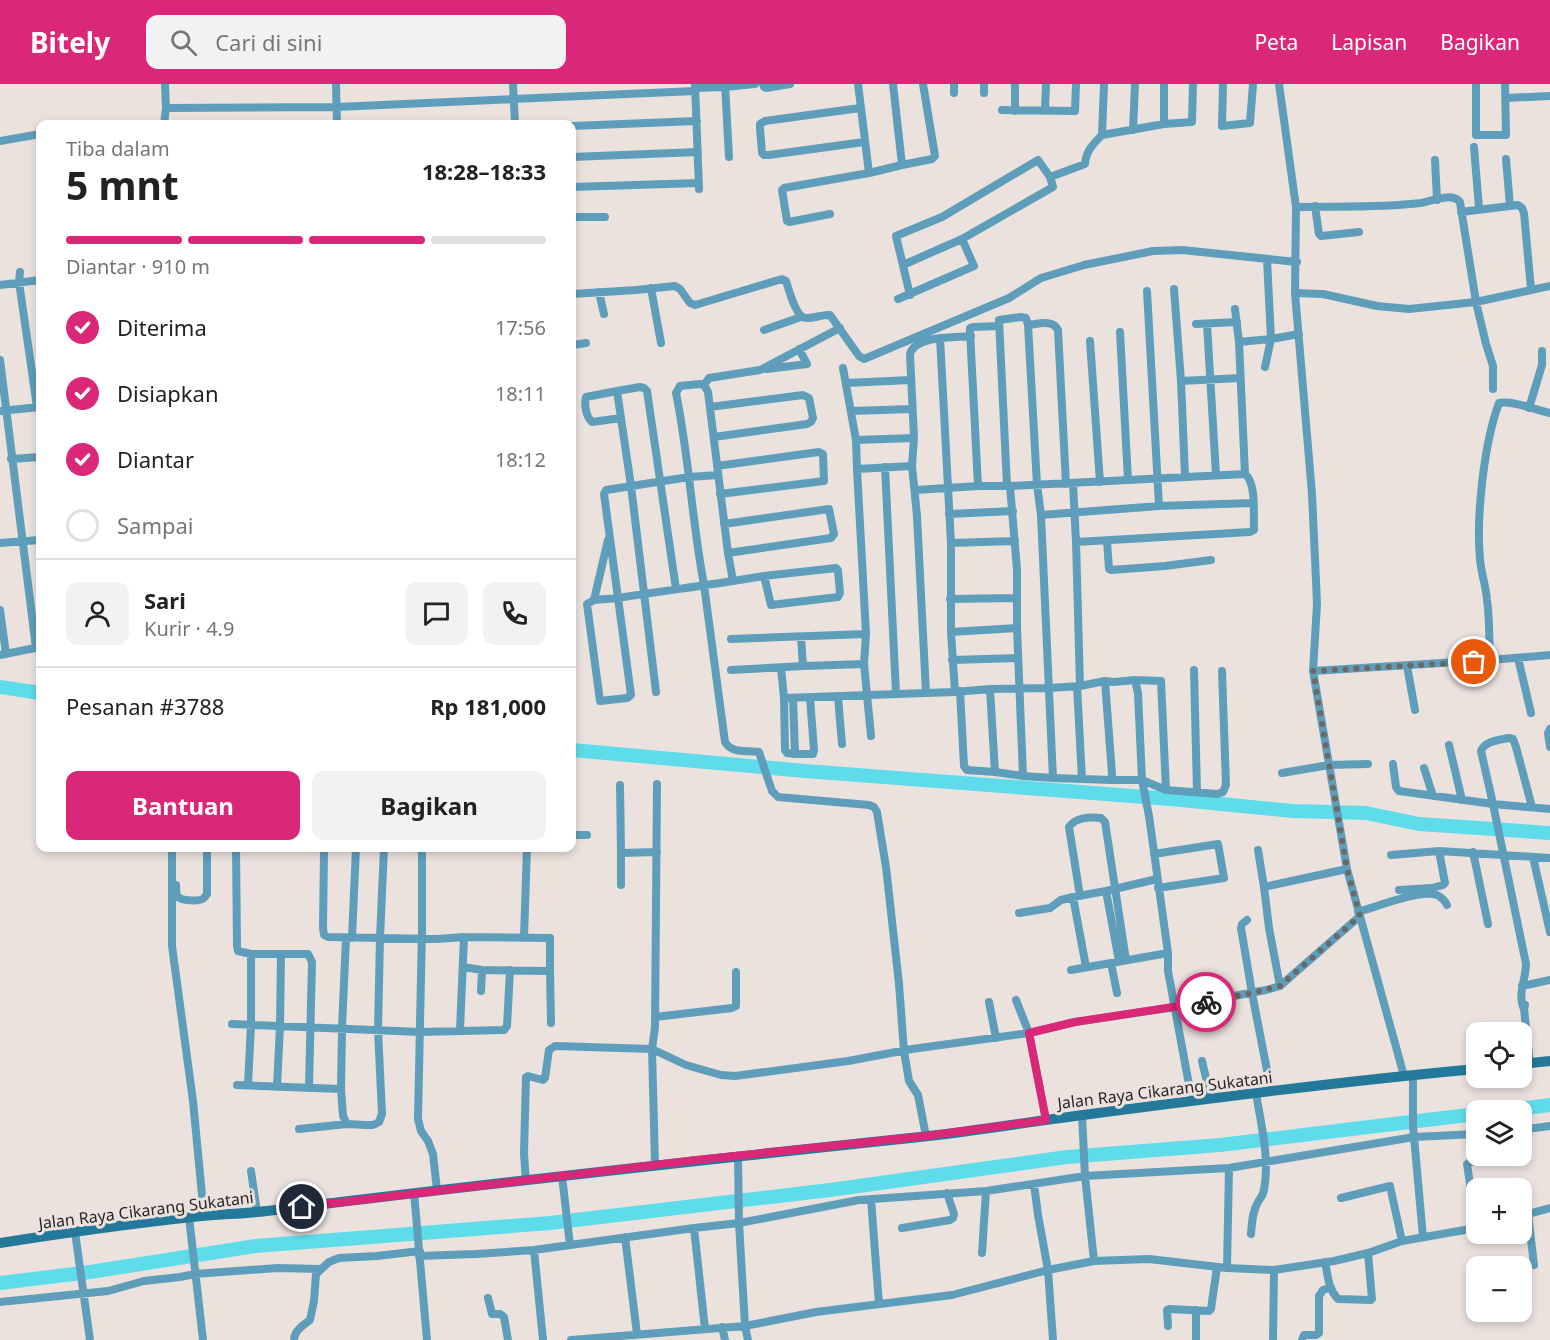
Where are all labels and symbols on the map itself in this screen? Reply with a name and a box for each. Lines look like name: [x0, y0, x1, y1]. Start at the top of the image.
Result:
pin: [1448, 636, 1499, 687]
courier: [1176, 972, 1236, 1032]
street label: Jalan Raya Cikarang Sukatani: [1054, 1066, 1274, 1114]
pin: [276, 1181, 327, 1232]
street label: Jalan Raya Cikarang Sukatani: [35, 1186, 255, 1234]

